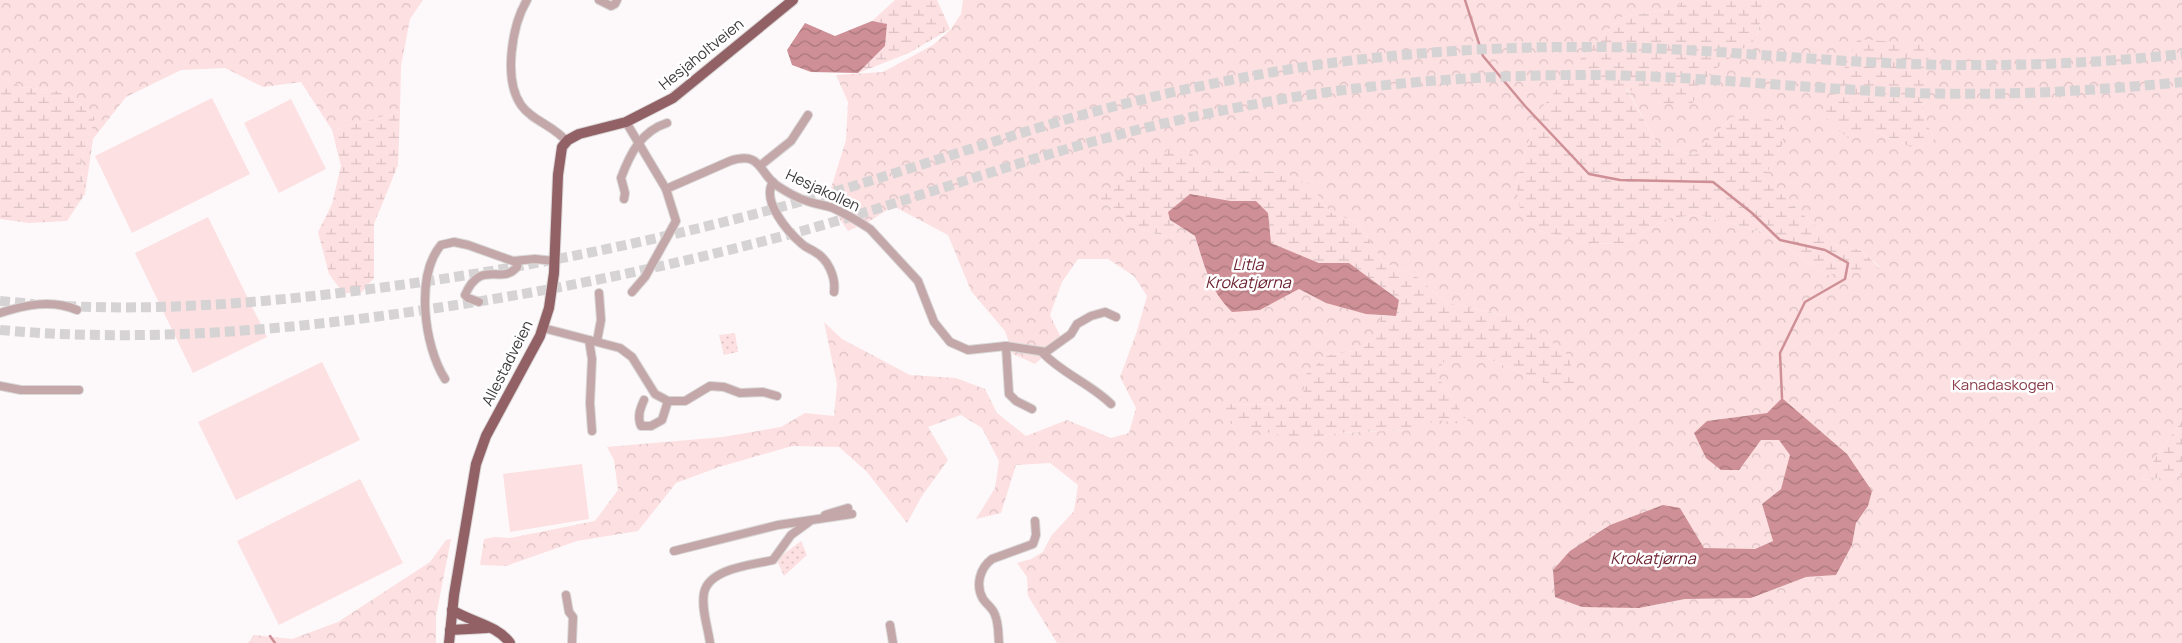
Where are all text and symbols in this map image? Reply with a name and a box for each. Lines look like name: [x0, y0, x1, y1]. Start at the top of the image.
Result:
street label: Hesjaholtveien: [654, 13, 748, 95]
street label: Hesjakollen: [782, 164, 864, 216]
water label: Litla Krokatjørna: [1205, 253, 1292, 293]
street label: Allestadveien: [476, 317, 538, 409]
park label: Kanadaskogen: [1952, 374, 2054, 395]
water label: Krokatjørna: [1610, 547, 1697, 569]

